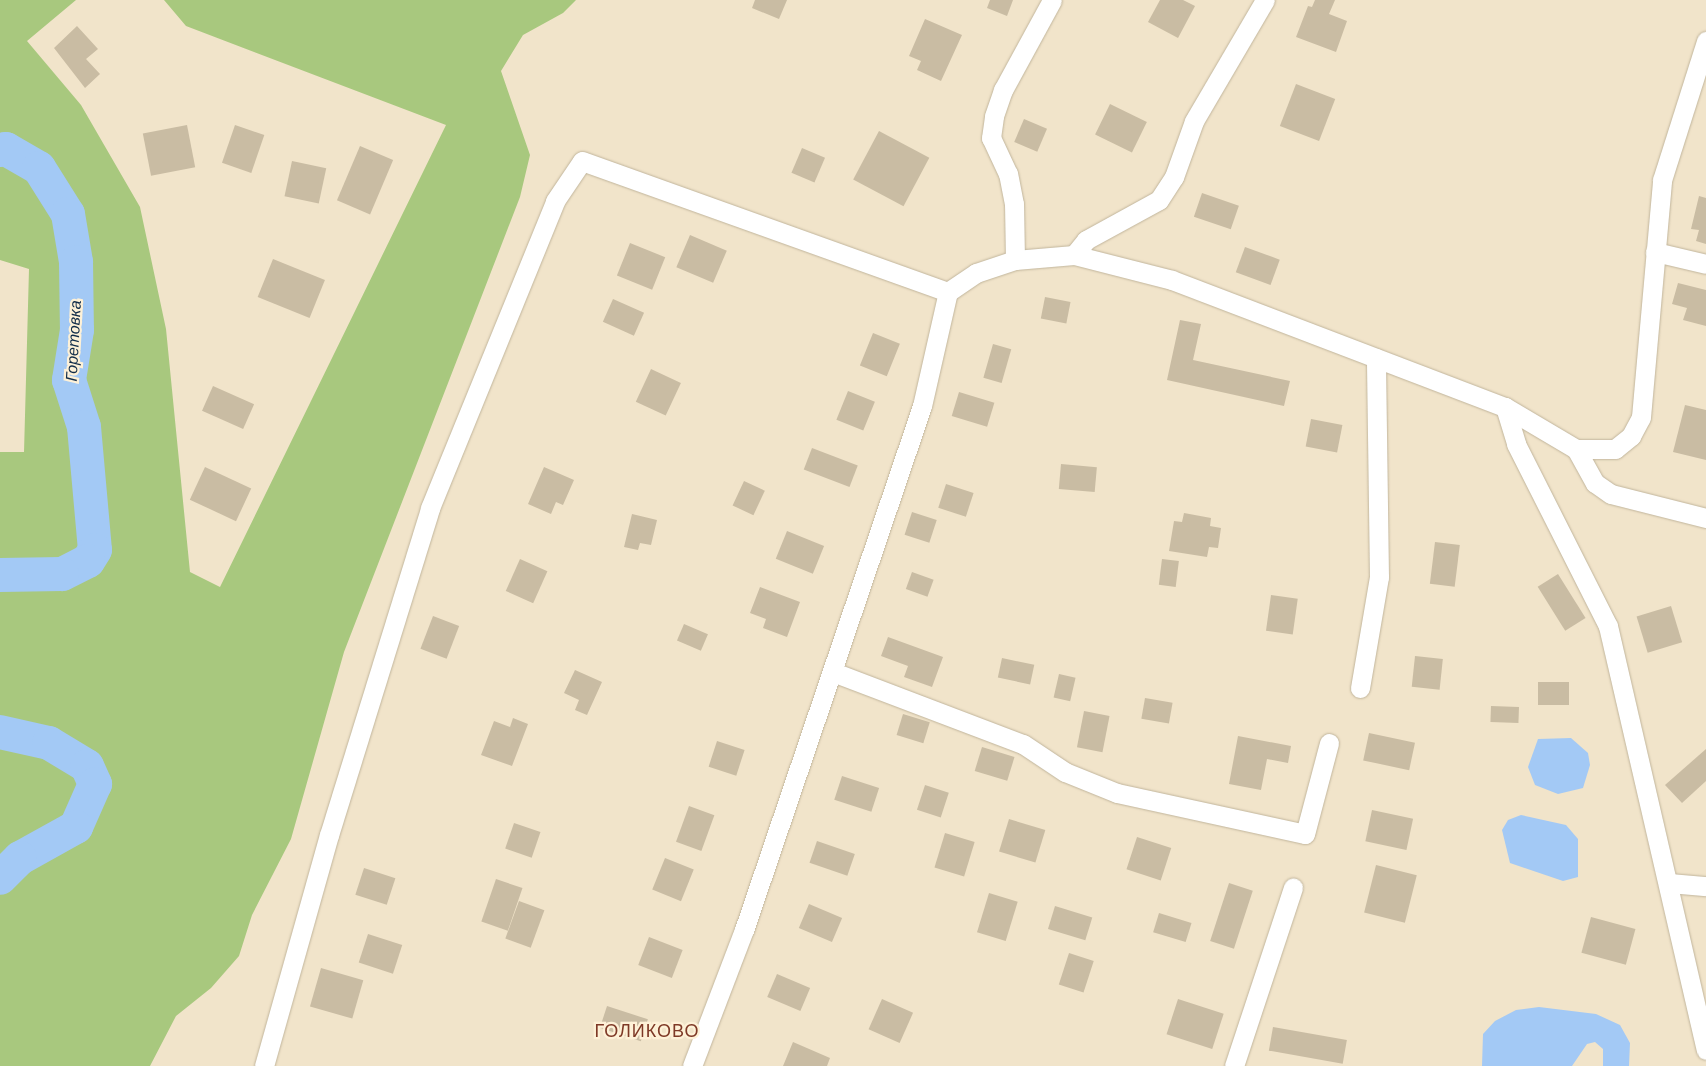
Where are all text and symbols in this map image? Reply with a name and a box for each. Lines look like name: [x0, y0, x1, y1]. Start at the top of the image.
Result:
water label: Горетовка: [62, 300, 86, 382]
district label: ГОЛИКОВО: [594, 1020, 700, 1042]

